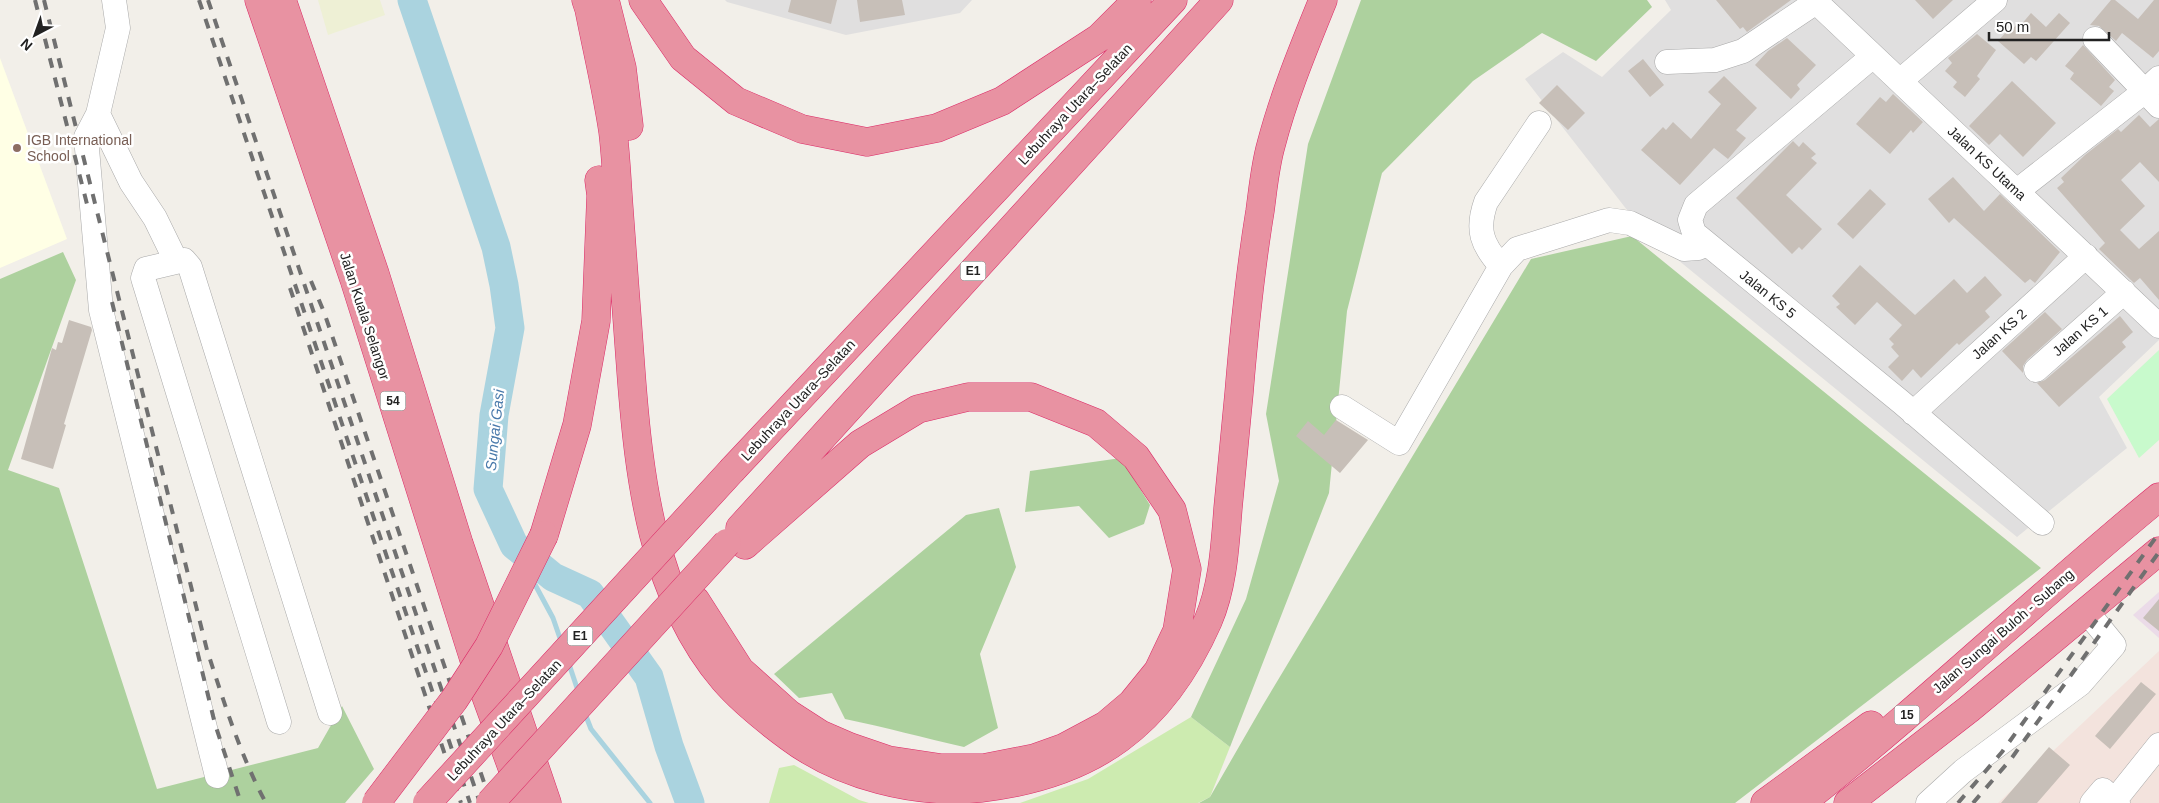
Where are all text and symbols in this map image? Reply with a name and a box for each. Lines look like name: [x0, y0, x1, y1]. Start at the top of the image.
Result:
north arrow: [10, 10, 60, 60]
scale bar: [1989, 10, 2109, 42]
text: 50 m: [1996, 18, 2029, 35]
text: N: [17, 35, 36, 54]
street label: Lebuhraya Utara–Selatan: [1015, 40, 1135, 168]
street label: Jalan KS Utama: [1945, 123, 2030, 203]
place label: IGB International School: [27, 132, 132, 164]
marker: IGB International School: [11, 142, 23, 154]
street label: Jalan Kuala Selangor: [337, 250, 393, 382]
road number: E1: [960, 262, 986, 280]
street label: Jalan KS 5: [1737, 266, 1800, 322]
street label: Jalan KS 1: [2049, 303, 2111, 359]
street label: Jalan KS 2: [1968, 305, 2030, 363]
street label: Lebuhraya Utara–Selatan: [738, 336, 858, 464]
water label: Sungai Gasi: [482, 388, 507, 471]
road number: 54: [380, 392, 406, 411]
street label: Jalan Sungai Buloh - Subang: [1929, 565, 2077, 697]
road number: E1: [568, 626, 592, 646]
street label: Lebuhraya Utara–Selatan: [444, 656, 564, 784]
road number: 15: [1894, 706, 1920, 724]

